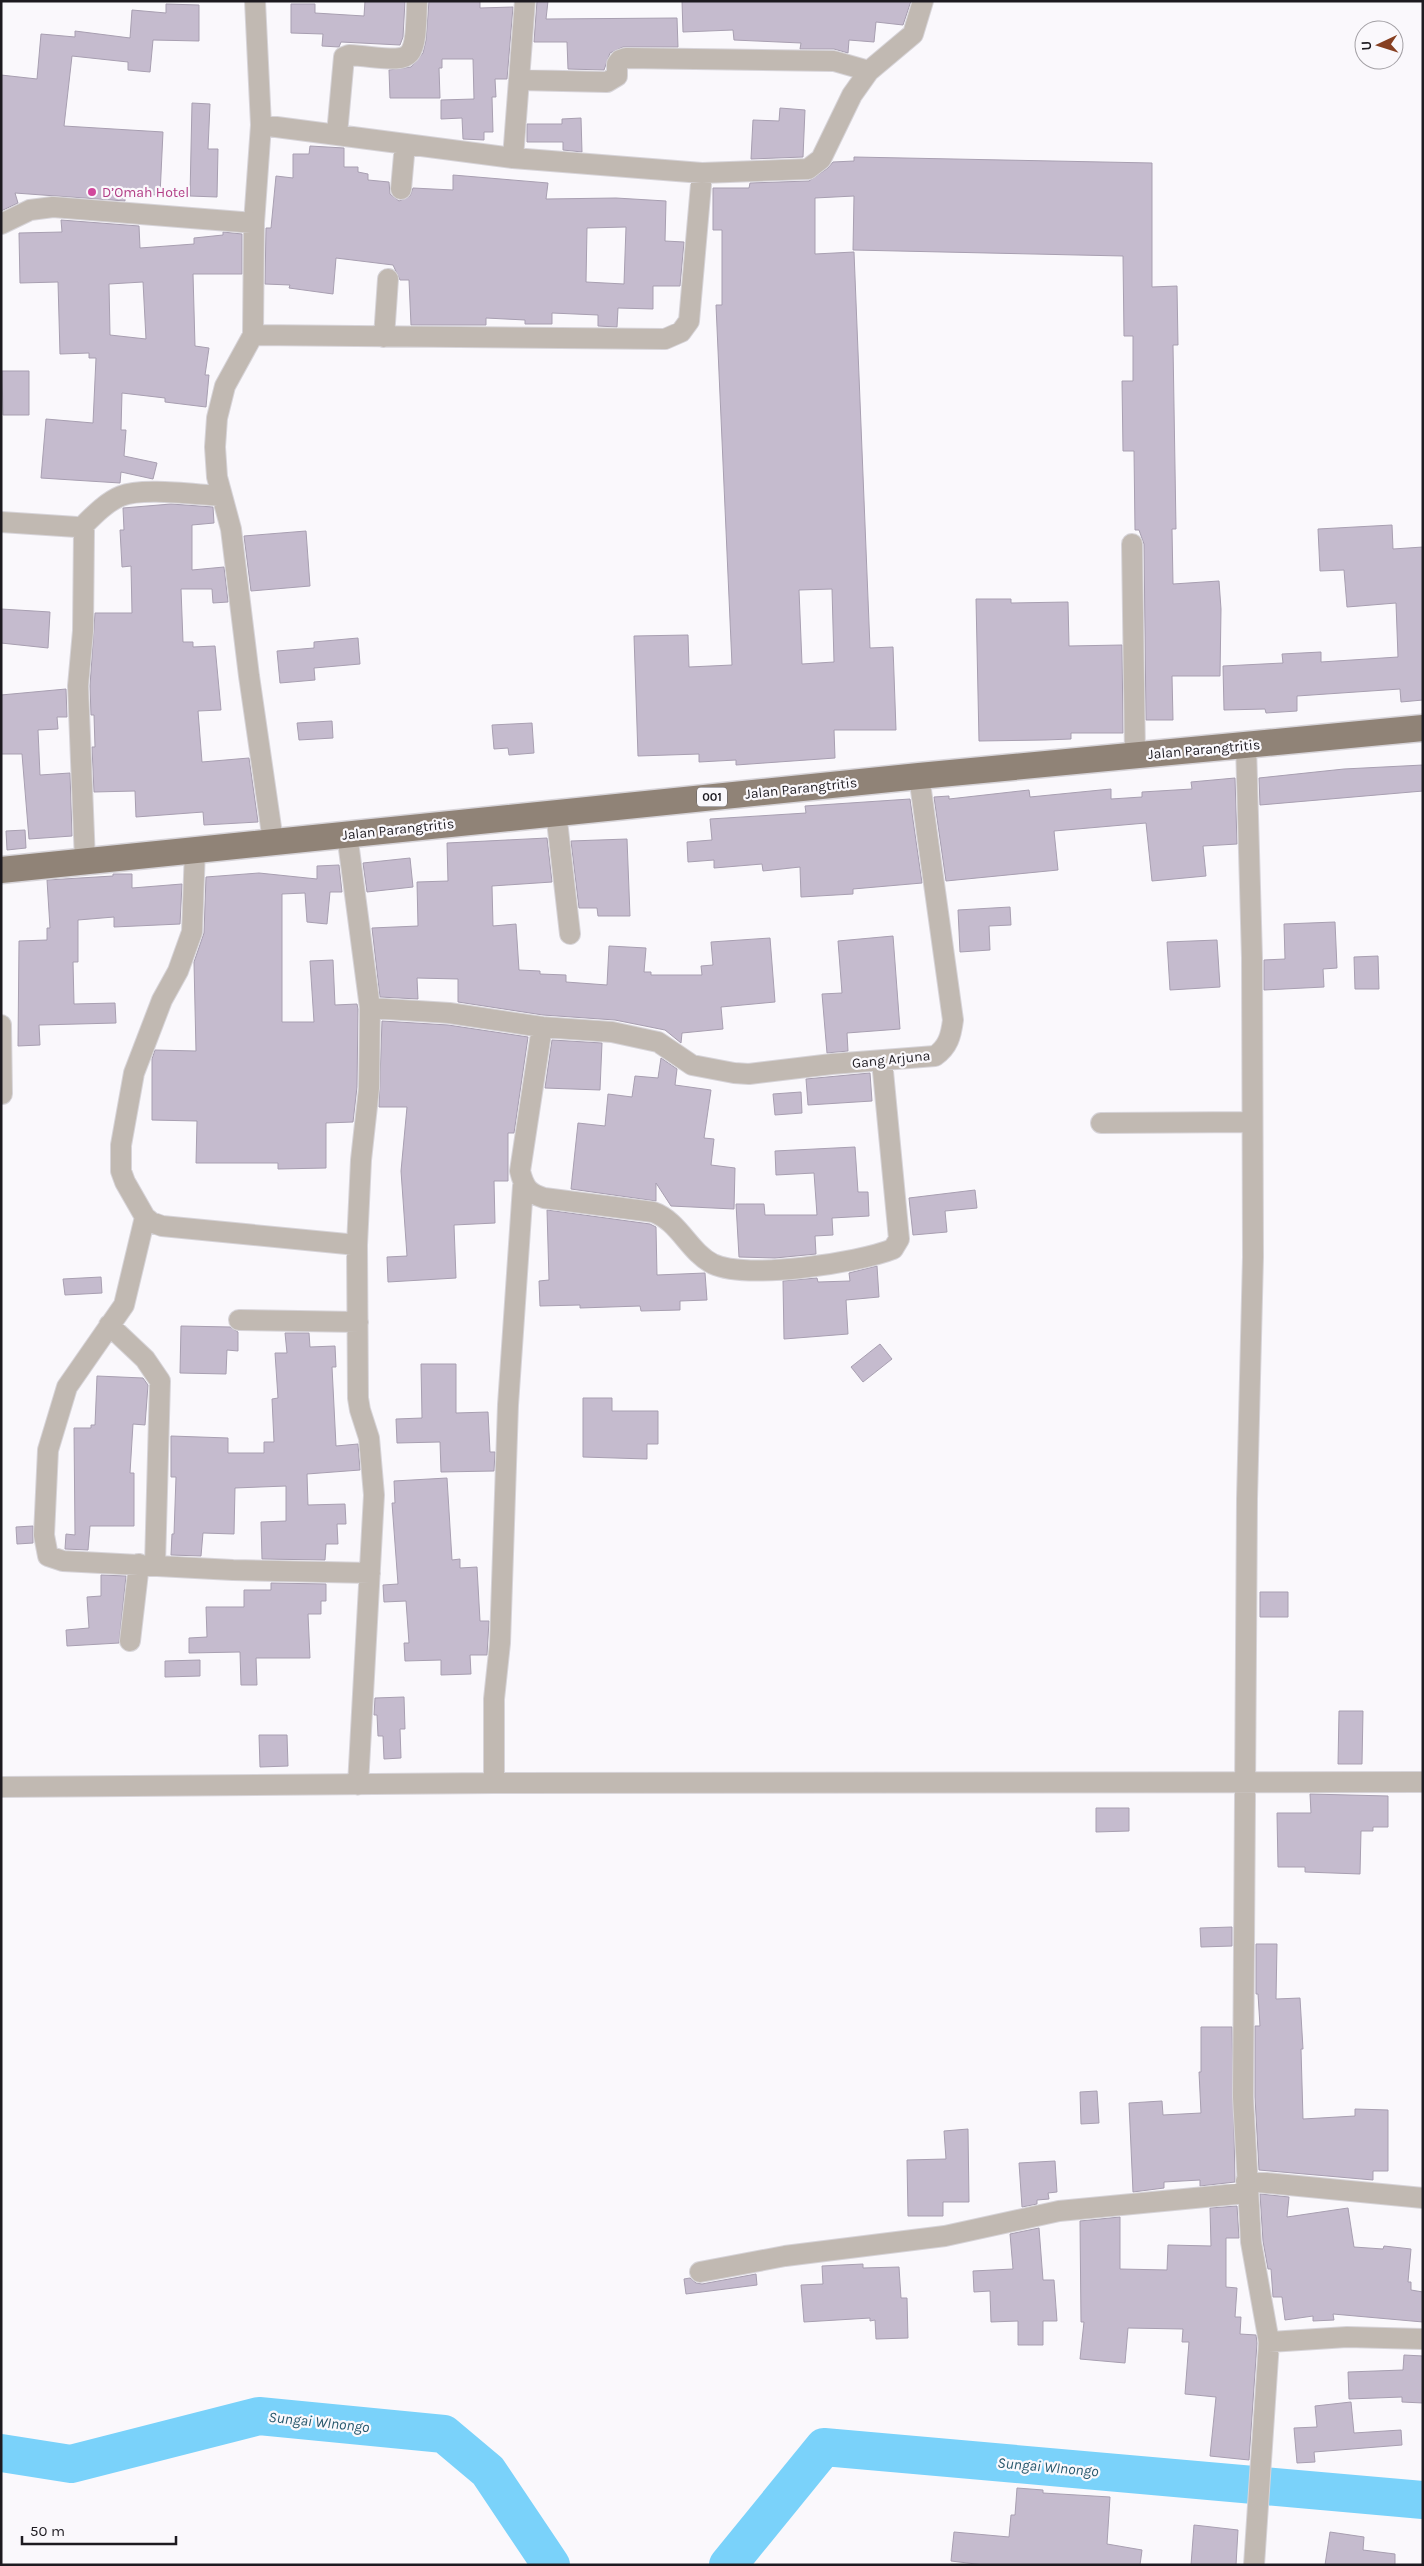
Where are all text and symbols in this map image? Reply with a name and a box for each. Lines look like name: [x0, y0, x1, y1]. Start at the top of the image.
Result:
north arrow: [1354, 20, 1404, 70]
text: U: [1358, 40, 1375, 51]
place label: D’Omah Hotel: [102, 184, 189, 201]
marker: D’Omah Hotel: [86, 186, 98, 198]
street label: Jalan Parangtritis: [1147, 736, 1261, 763]
street label: Jalan Parangtritis: [744, 774, 858, 803]
road number: 001: [697, 788, 727, 806]
street label: Jalan Parangtritis: [341, 815, 455, 844]
street label: Gang Arjuna: [851, 1047, 931, 1072]
water label: Sungai WInongo: [268, 2408, 371, 2436]
water label: Sungai WInongo: [997, 2454, 1100, 2480]
scale bar: [22, 2514, 176, 2546]
text: 50 m: [30, 2522, 65, 2540]

